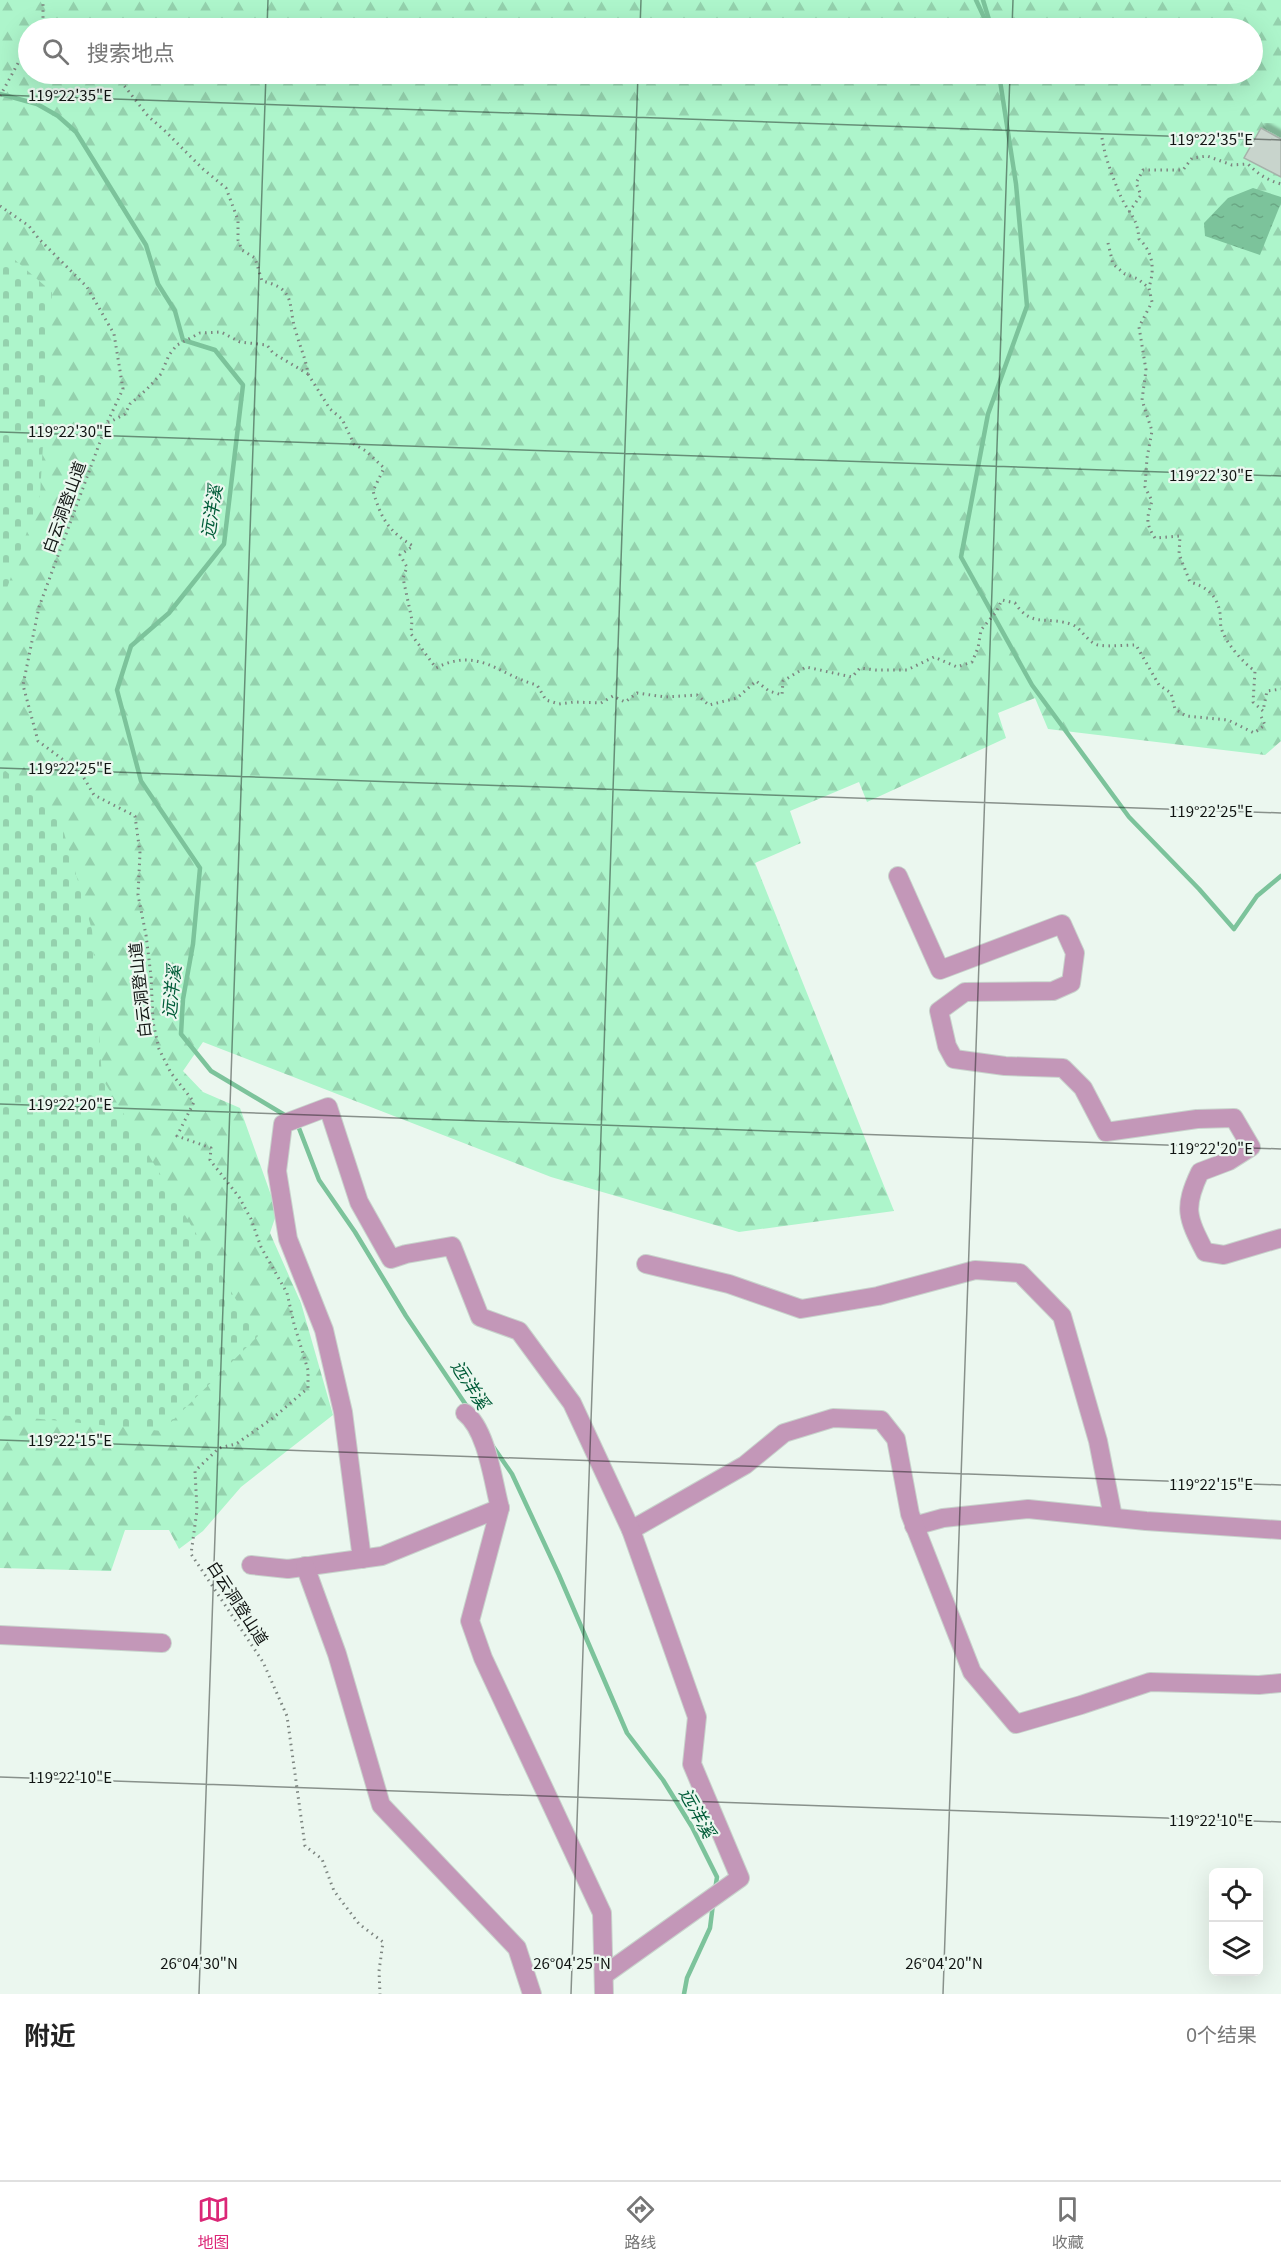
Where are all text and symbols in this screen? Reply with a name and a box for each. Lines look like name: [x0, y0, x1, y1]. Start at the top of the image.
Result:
search box: [18, 18, 1263, 84]
icon: search: [39, 35, 72, 68]
text: 搜索地点: [87, 35, 175, 67]
text: 119°22'35"E: [28, 84, 112, 105]
text: 119°22'35"E: [1169, 128, 1253, 149]
text: 119°22'30"E: [28, 420, 112, 441]
street label: 白云洞登山道: [35, 457, 91, 556]
text: 119°22'30"E: [1169, 464, 1253, 485]
water label: 远洋溪: [193, 481, 227, 540]
text: 119°22'25"E: [28, 757, 112, 778]
text: 119°22'25"E: [1169, 800, 1253, 821]
street label: 白云洞登山道: [122, 941, 156, 1039]
water label: 远洋溪: [154, 962, 186, 1020]
text: 119°22'20"E: [28, 1093, 112, 1114]
text: 119°22'20"E: [1169, 1137, 1253, 1158]
water label: 远洋溪: [446, 1354, 498, 1415]
text: 119°22'15"E: [28, 1429, 112, 1450]
text: 119°22'15"E: [1169, 1473, 1253, 1494]
street label: 白云洞登山道: [203, 1556, 275, 1649]
text: 119°22'10"E: [28, 1766, 112, 1787]
water label: 远洋溪: [674, 1782, 724, 1844]
text: 119°22'10"E: [1169, 1809, 1253, 1830]
map controls: [1209, 1868, 1263, 1976]
button: locate: [1209, 1868, 1263, 1922]
button: layers: [1209, 1922, 1263, 1976]
text: 26°04'30"N: [160, 1952, 238, 1973]
text: 26°04'25"N: [533, 1952, 611, 1973]
text: 26°04'20"N: [905, 1952, 983, 1973]
text: 附近: [24, 2015, 76, 2052]
text: 0个结果: [1186, 2019, 1257, 2048]
tab: 地图: [197, 2193, 230, 2253]
tab: 路线: [624, 2193, 657, 2253]
tab: 收藏: [1051, 2193, 1084, 2253]

